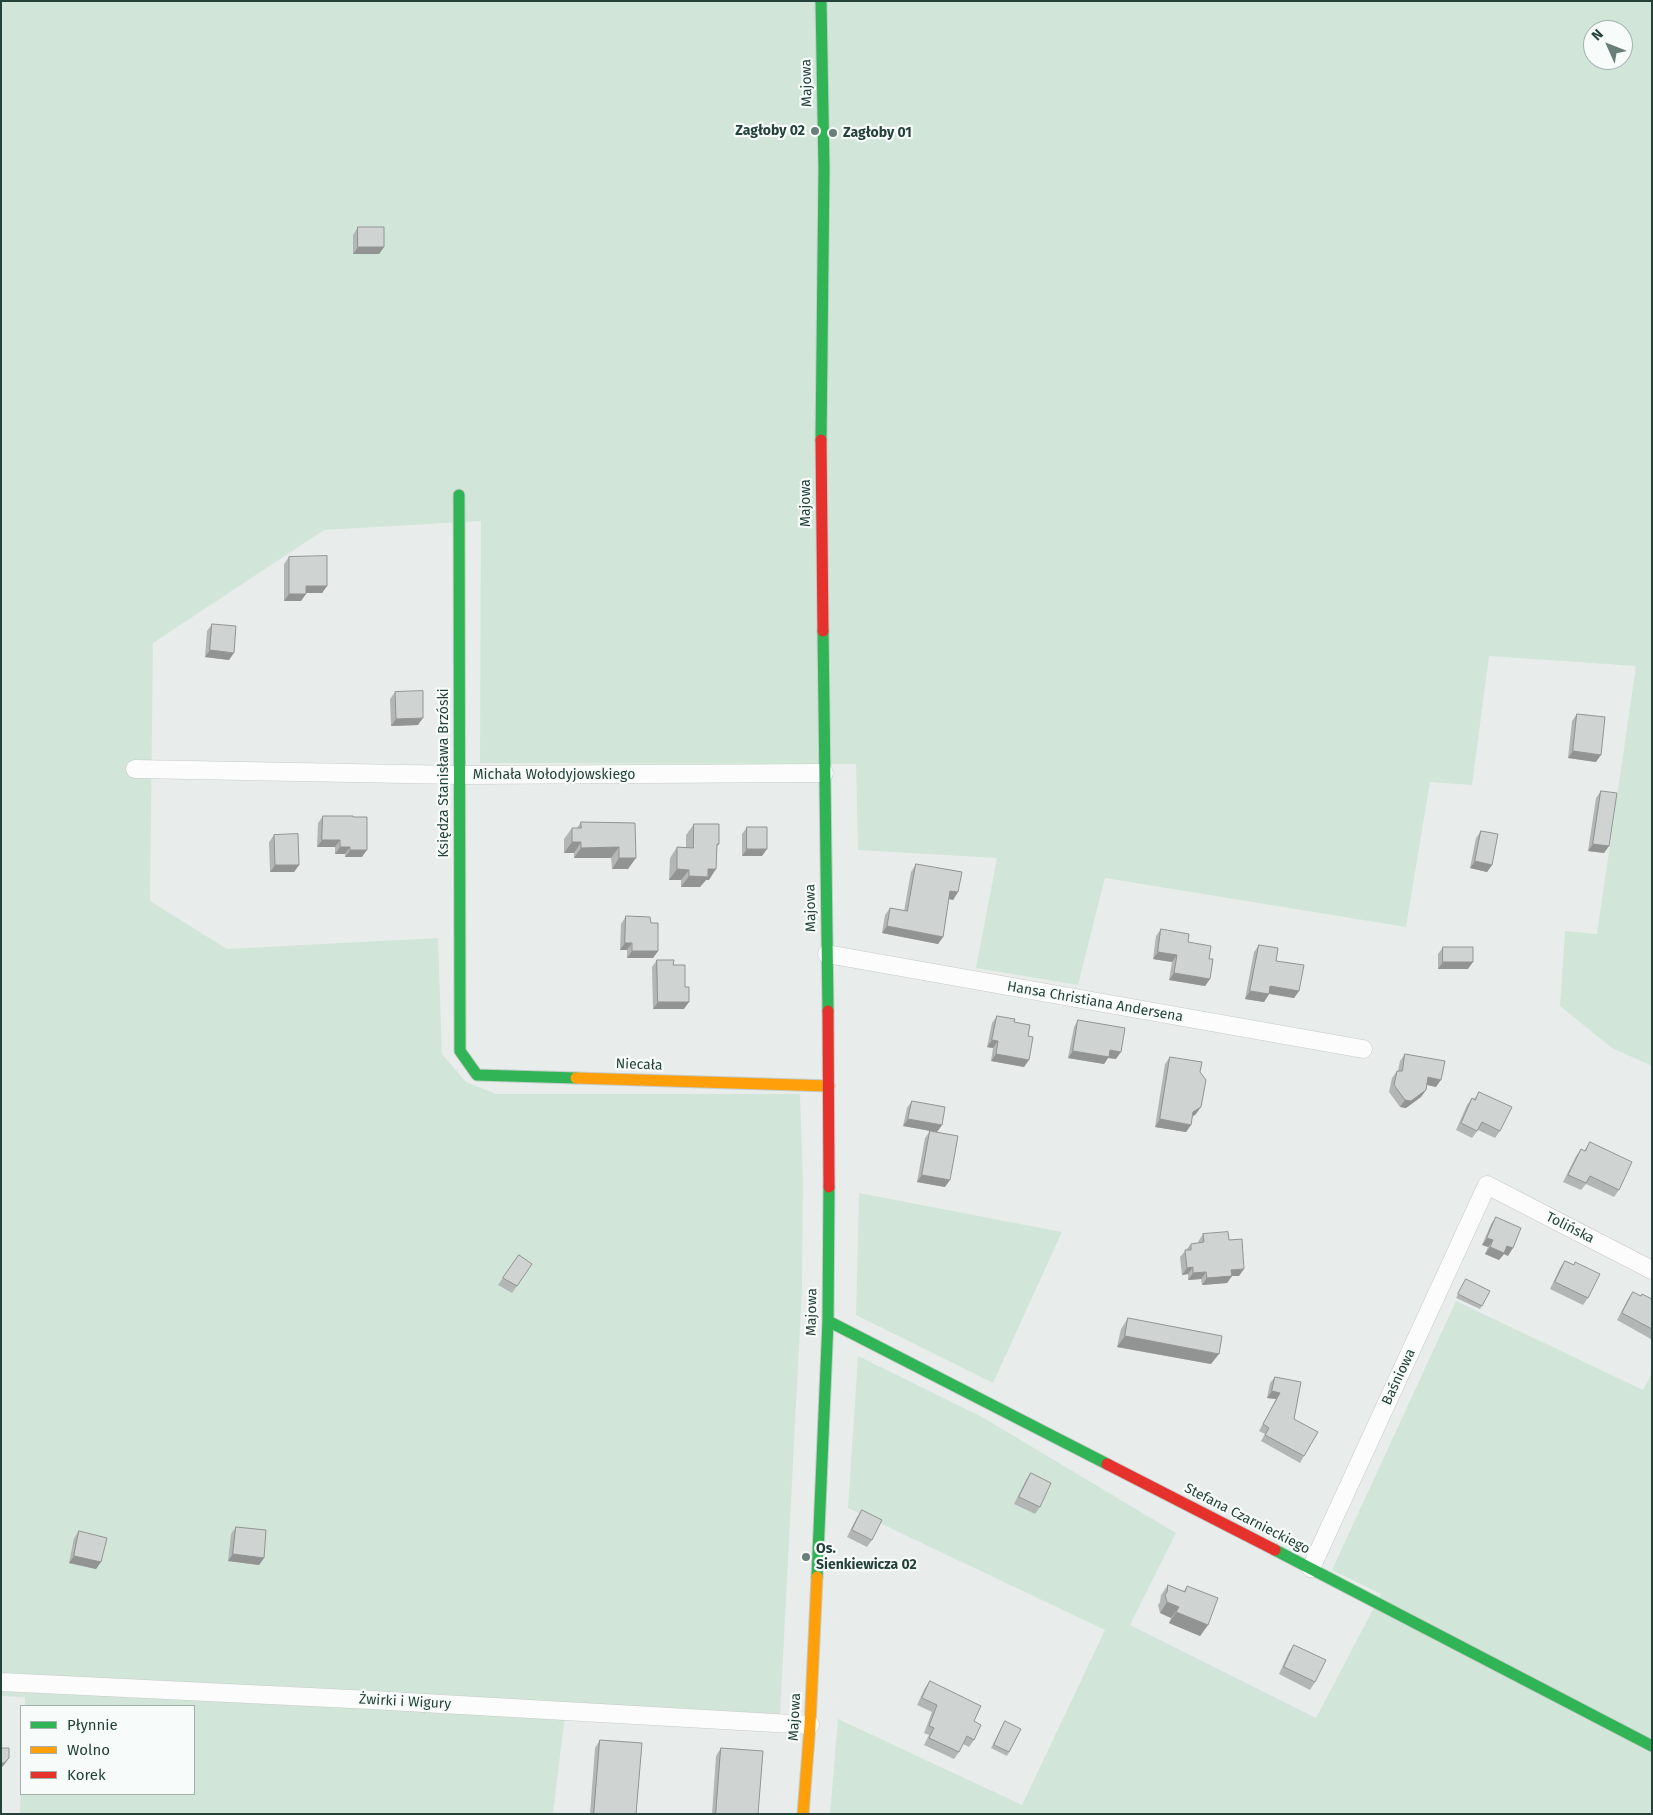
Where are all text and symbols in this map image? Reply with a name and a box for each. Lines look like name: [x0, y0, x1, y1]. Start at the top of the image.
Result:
north arrow: [1583, 20, 1633, 70]
text: N: [1588, 26, 1607, 44]
street label: Majowa: [798, 59, 816, 107]
place label: Zagłoby 02: [735, 123, 805, 139]
marker: Zagłoby 02: [809, 125, 821, 137]
place label: Zagłoby 01: [843, 125, 912, 141]
marker: Zagłoby 01: [827, 127, 839, 139]
street label: Majowa: [798, 479, 814, 527]
street label: Księdza Stanisława Brzóski: [436, 688, 452, 858]
street label: Michała Wołodyjowskiego: [473, 767, 635, 783]
street label: Majowa: [802, 884, 820, 932]
street label: Hansa Christiana Andersena: [1006, 978, 1184, 1026]
street label: Niecała: [615, 1056, 663, 1074]
street label: Tolińska: [1543, 1209, 1597, 1247]
street label: Majowa: [803, 1288, 821, 1336]
street label: Baśniowa: [1379, 1346, 1419, 1408]
street label: Stefana Czarnieckiego: [1181, 1480, 1313, 1558]
place label: Os. Sienkiewicza 02: [816, 1541, 917, 1574]
marker: Os. Sienkiewicza 02: [800, 1551, 812, 1563]
street label: Żwirki i Wigury: [359, 1691, 451, 1713]
street label: Majowa: [785, 1693, 805, 1741]
legend: [20, 1705, 195, 1795]
text: Płynnie: [67, 1716, 118, 1734]
text: Wolno: [67, 1741, 110, 1759]
text: Korek: [67, 1766, 106, 1784]

